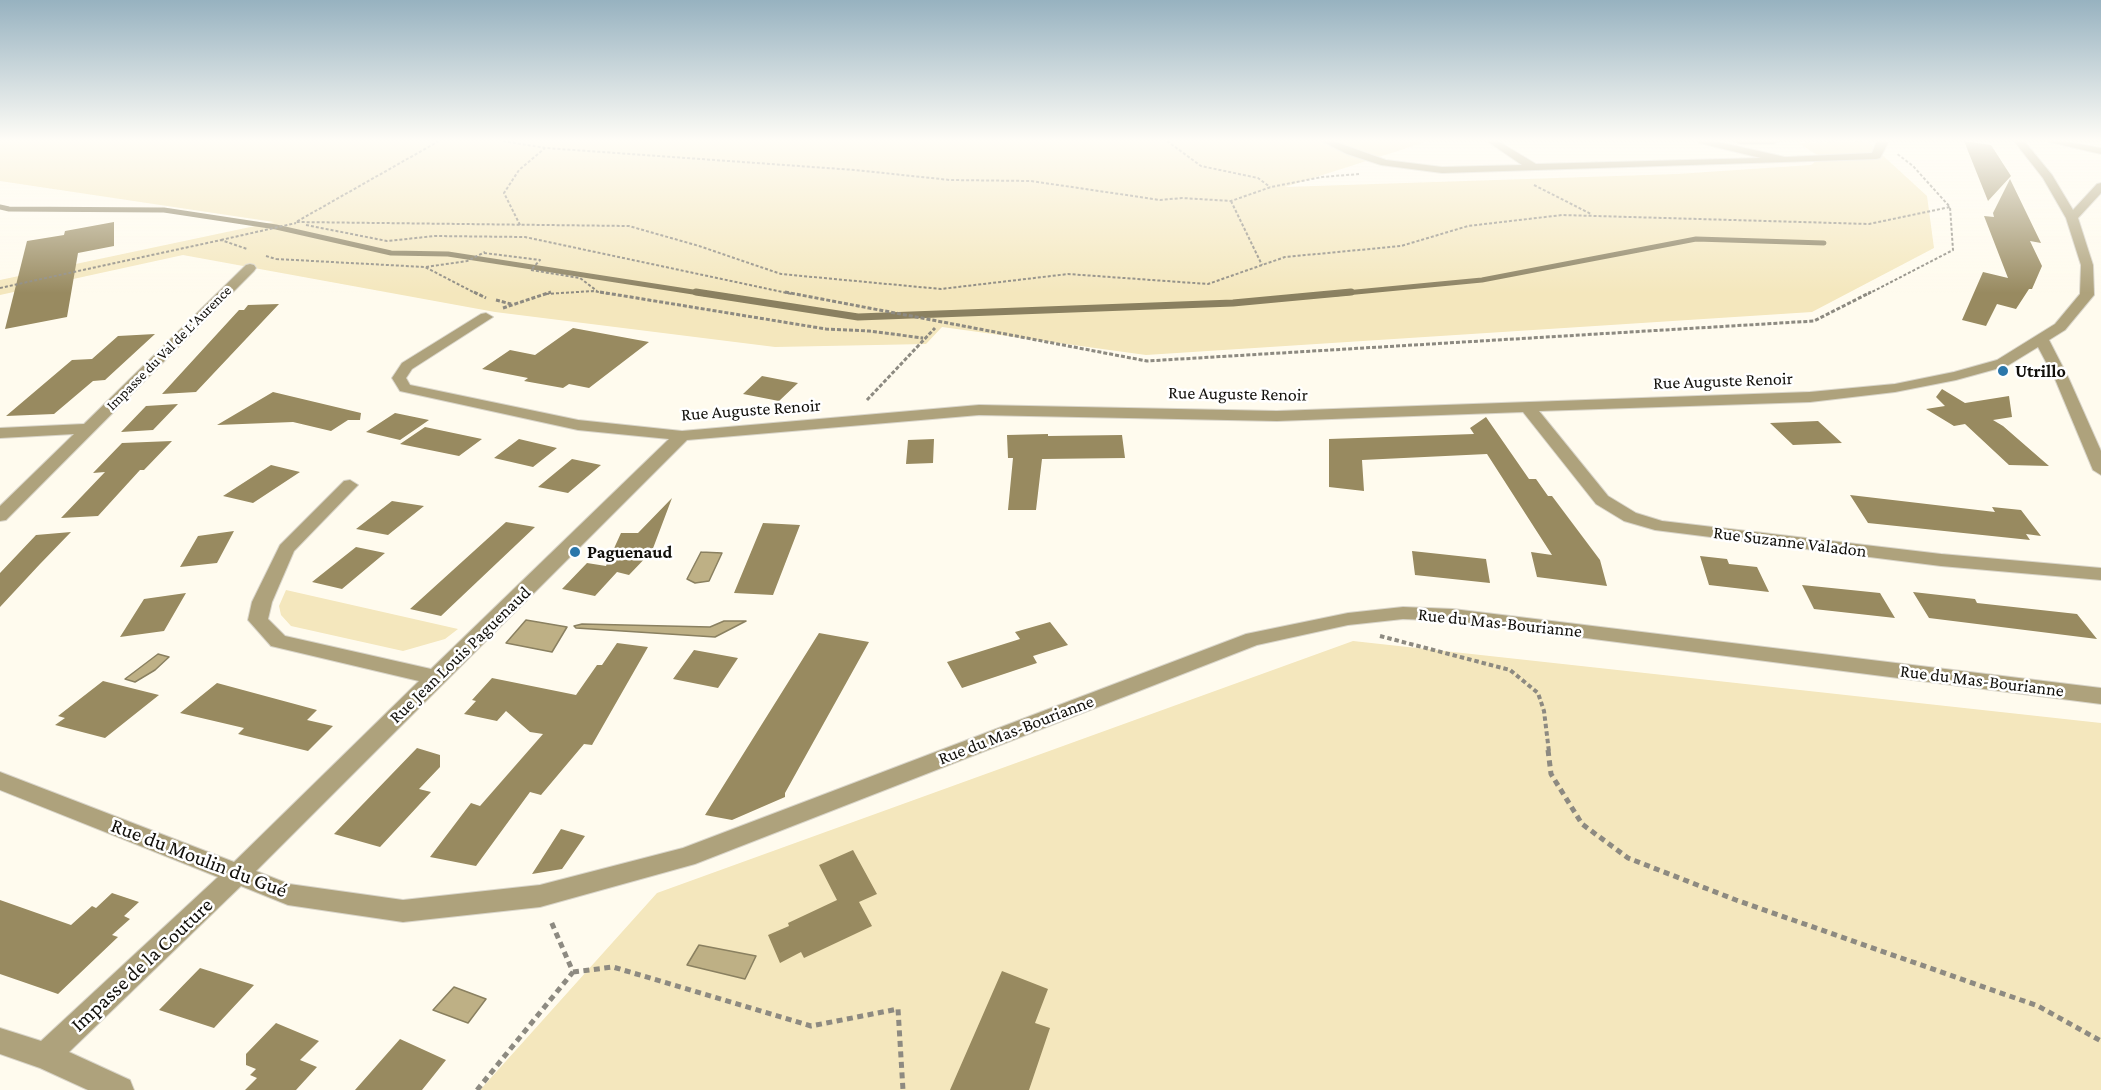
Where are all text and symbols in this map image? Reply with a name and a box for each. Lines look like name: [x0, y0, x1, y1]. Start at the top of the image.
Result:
street label: Impasse du Val de L'Aurence: [103, 282, 235, 414]
place label: Utrillo: [2015, 360, 2066, 382]
marker: Utrillo: [1996, 364, 2010, 378]
street label: Rue Auguste Renoir: [1653, 368, 1793, 394]
street label: Rue Auguste Renoir: [1168, 382, 1308, 406]
street label: Rue Auguste Renoir: [680, 394, 822, 426]
street label: Rue Suzanne Valadon: [1712, 522, 1868, 562]
place label: Paguenaud: [587, 541, 672, 563]
marker: Paguenaud: [568, 545, 582, 559]
street label: Rue Jean Louis Paguenaud: [385, 582, 535, 728]
street label: Rue du Mas-Bourianne: [1417, 604, 1583, 642]
street label: Rue du Mas-Bourianne: [1899, 660, 2065, 702]
street label: Rue du Mas-Bourianne: [935, 690, 1097, 770]
street label: Rue du Moulin du Gué: [107, 813, 291, 903]
street label: Impasse de la Couture: [66, 893, 218, 1037]

